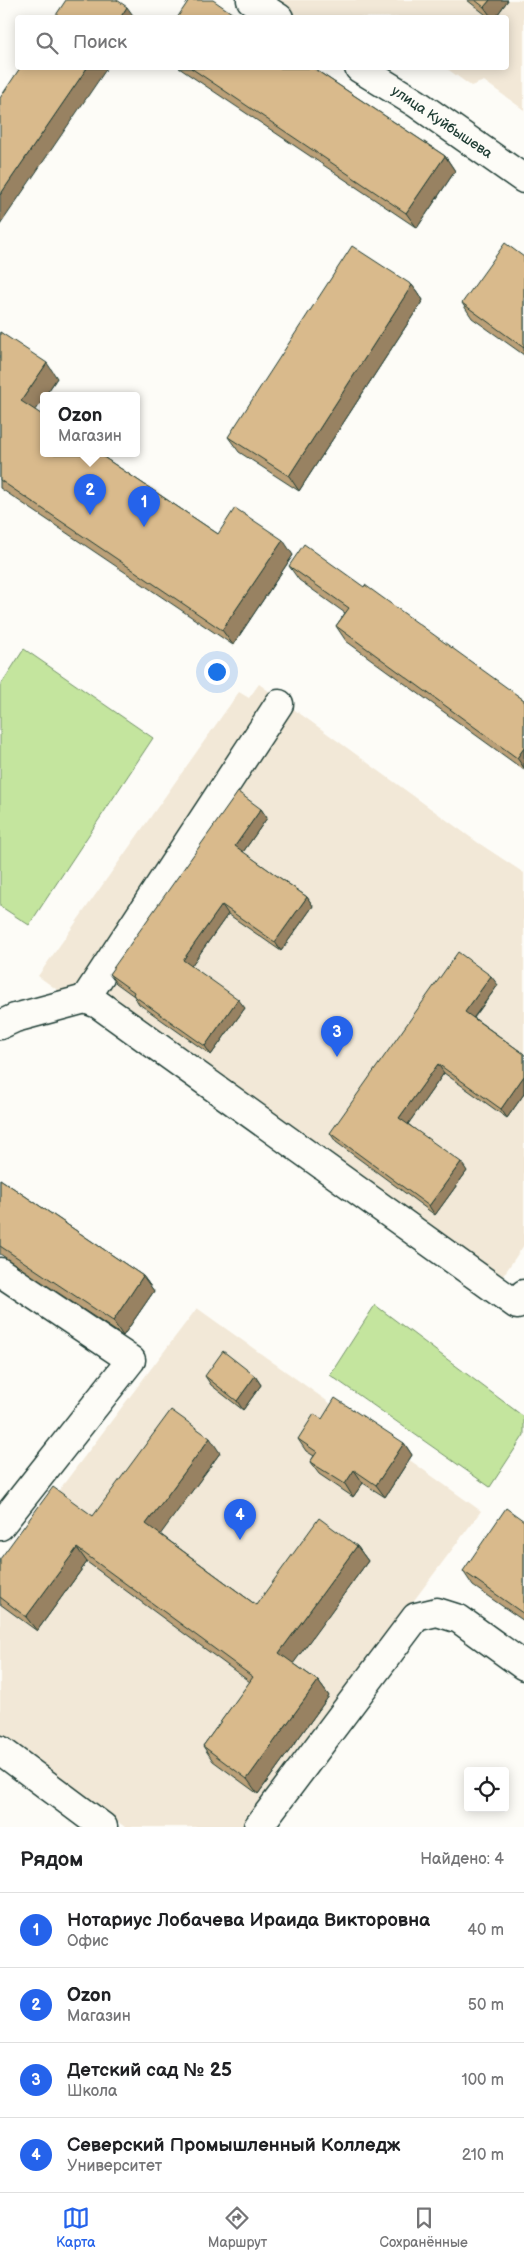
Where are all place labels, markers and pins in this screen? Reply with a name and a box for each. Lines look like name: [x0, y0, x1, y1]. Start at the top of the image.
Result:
pin: 2: [74, 474, 106, 515]
pin: 1: [128, 486, 160, 527]
pin: 3: [321, 1016, 353, 1057]
pin: 4: [224, 1499, 256, 1540]

